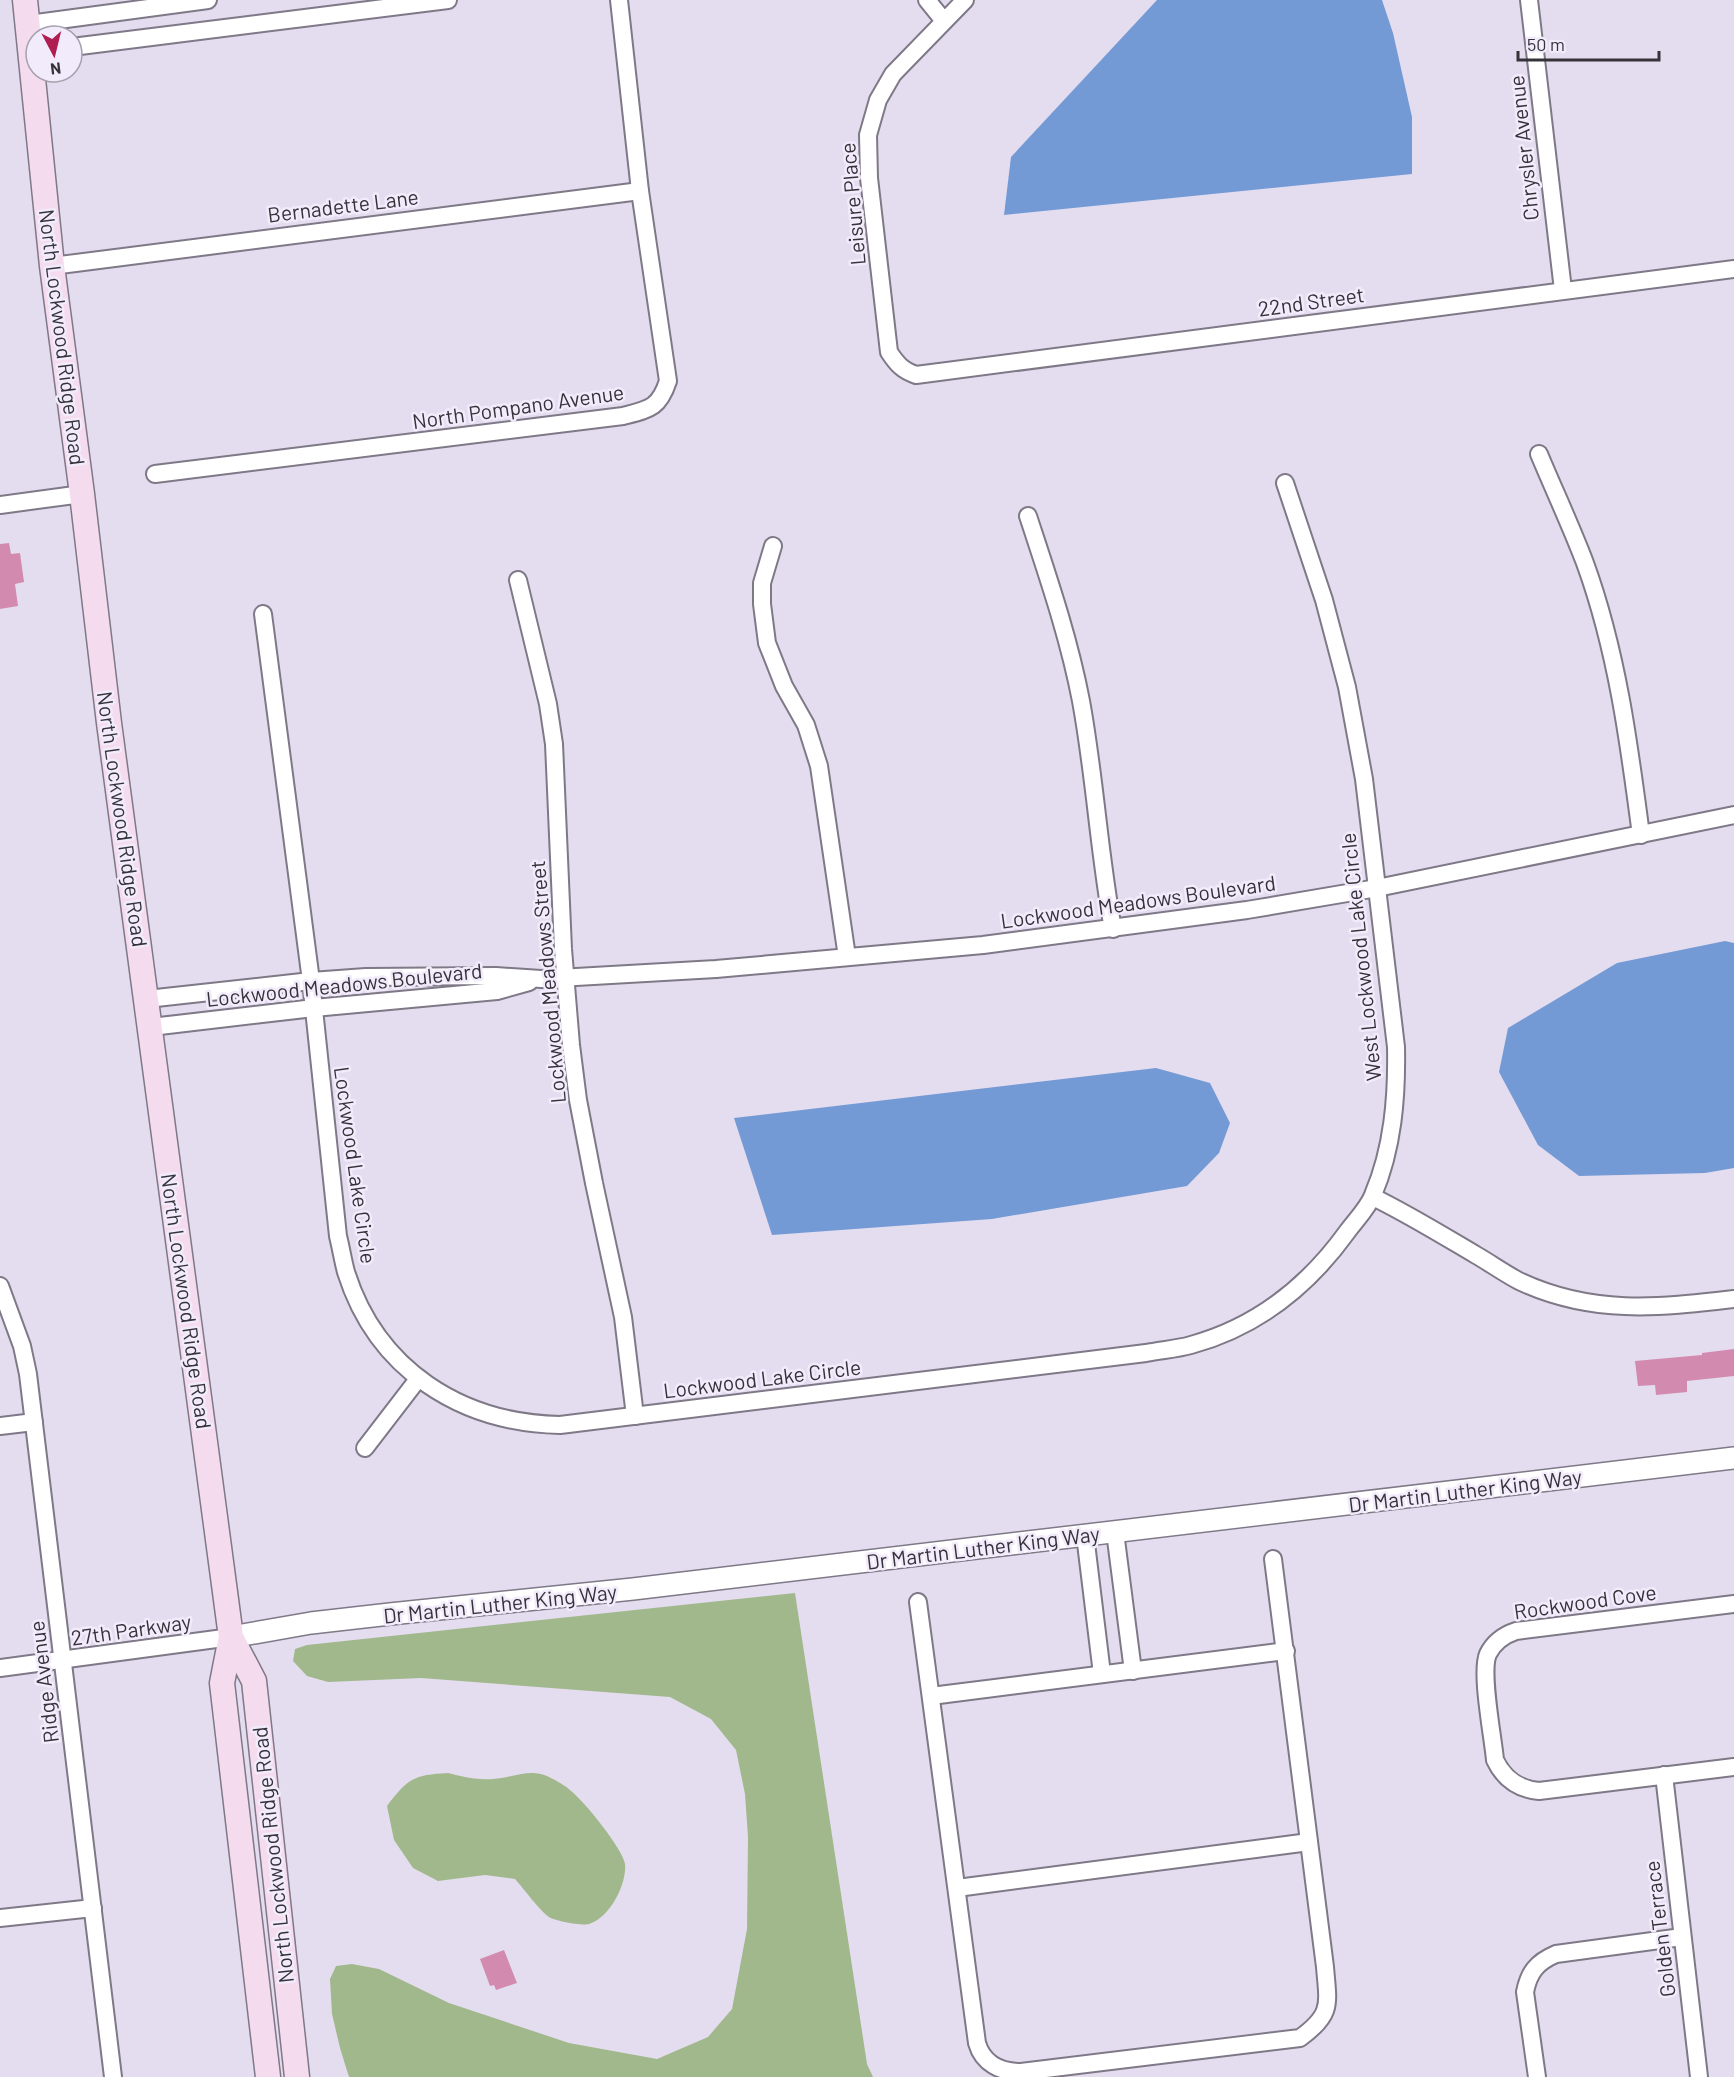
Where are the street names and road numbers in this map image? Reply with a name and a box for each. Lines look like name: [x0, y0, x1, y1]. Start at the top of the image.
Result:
street label: Chrysler Avenue: [1503, 74, 1543, 222]
street label: Leisure Place: [834, 142, 870, 266]
street label: Bernadette Lane: [266, 183, 420, 227]
street label: North Lockwood Ridge Road: [35, 208, 91, 466]
street label: 22nd Street: [1256, 281, 1366, 321]
street label: North Pompano Avenue: [411, 379, 625, 433]
street label: North Lockwood Ridge Road: [93, 690, 153, 948]
street label: West Lockwood Lake Circle: [1335, 832, 1385, 1082]
street label: Lockwood Meadows Street: [524, 860, 570, 1104]
street label: Lockwood Meadows Boulevard: [999, 869, 1277, 933]
street label: Lockwood Meadows Boulevard: [205, 957, 483, 1011]
street label: Lockwood Lake Circle: [330, 1065, 382, 1265]
street label: North Lockwood Ridge Road: [157, 1172, 217, 1430]
street label: Lockwood Lake Circle: [662, 1353, 862, 1403]
street label: Dr Martin Luther King Way: [1347, 1463, 1583, 1517]
street label: Dr Martin Luther King Way: [865, 1520, 1101, 1574]
street label: Dr Martin Luther King Way: [382, 1578, 618, 1628]
street label: Rockwood Cove: [1512, 1579, 1658, 1623]
street label: 27th Parkway: [69, 1608, 193, 1650]
street label: Ridge Avenue: [23, 1619, 63, 1745]
street label: North Lockwood Ridge Road: [246, 1726, 298, 1984]
street label: Golden Terrace: [1638, 1859, 1680, 1999]

